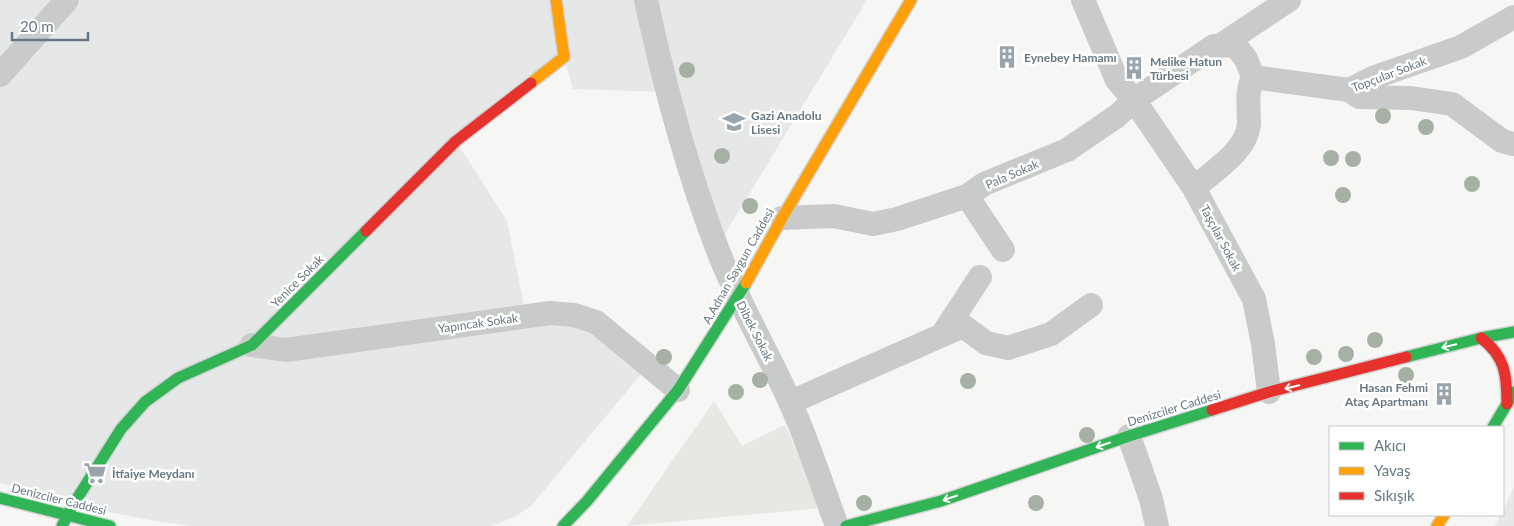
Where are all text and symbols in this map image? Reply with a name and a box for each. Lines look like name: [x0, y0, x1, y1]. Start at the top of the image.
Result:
scale bar: [12, 10, 89, 42]
text: 20 m: [20, 17, 54, 35]
building icon: Eynebey Hamamı: [994, 44, 1020, 70]
place label: Eynebey Hamamı: [1024, 50, 1117, 65]
street label: Topçular Sokak: [1349, 53, 1429, 95]
place label: Melike Hatun Türbesi: [1150, 54, 1222, 83]
building icon: Melike Hatun Türbesi: [1121, 55, 1147, 81]
place label: Gazi Anadolu Lisesi: [751, 108, 822, 137]
school or university icon: Gazi Anadolu Lisesi: [721, 109, 747, 135]
street label: Pala Sokak: [983, 156, 1042, 192]
street label: Taşçılar Sokak: [1197, 202, 1245, 275]
street label: A.Adnan Saygun Caddesi: [699, 205, 777, 326]
street label: Yenice Sokak: [267, 251, 327, 311]
street label: Dibek Sokak: [733, 298, 777, 364]
street label: Yapıncak Sokak: [437, 310, 520, 336]
one-way arrow: [1442, 342, 1458, 351]
place label: Hasan Fehmi Ataç Apartmanı: [1344, 380, 1428, 409]
building icon: Hasan Fehmi Ataç Apartmanı: [1431, 381, 1457, 407]
one-way arrow: [1284, 382, 1300, 392]
street label: Denizciler Caddesi: [1125, 387, 1223, 429]
legend: [1329, 426, 1504, 516]
text: Akıcı: [1374, 436, 1406, 454]
one-way arrow: [1096, 441, 1112, 450]
supermarket icon: İtfaiye Meydanı: [82, 460, 108, 486]
text: Yavaş: [1374, 461, 1411, 479]
place label: İtfaiye Meydanı: [112, 466, 195, 481]
street label: Denizciler Caddesi: [10, 480, 108, 518]
text: Sıkışık: [1374, 486, 1415, 504]
one-way arrow: [942, 494, 958, 503]

